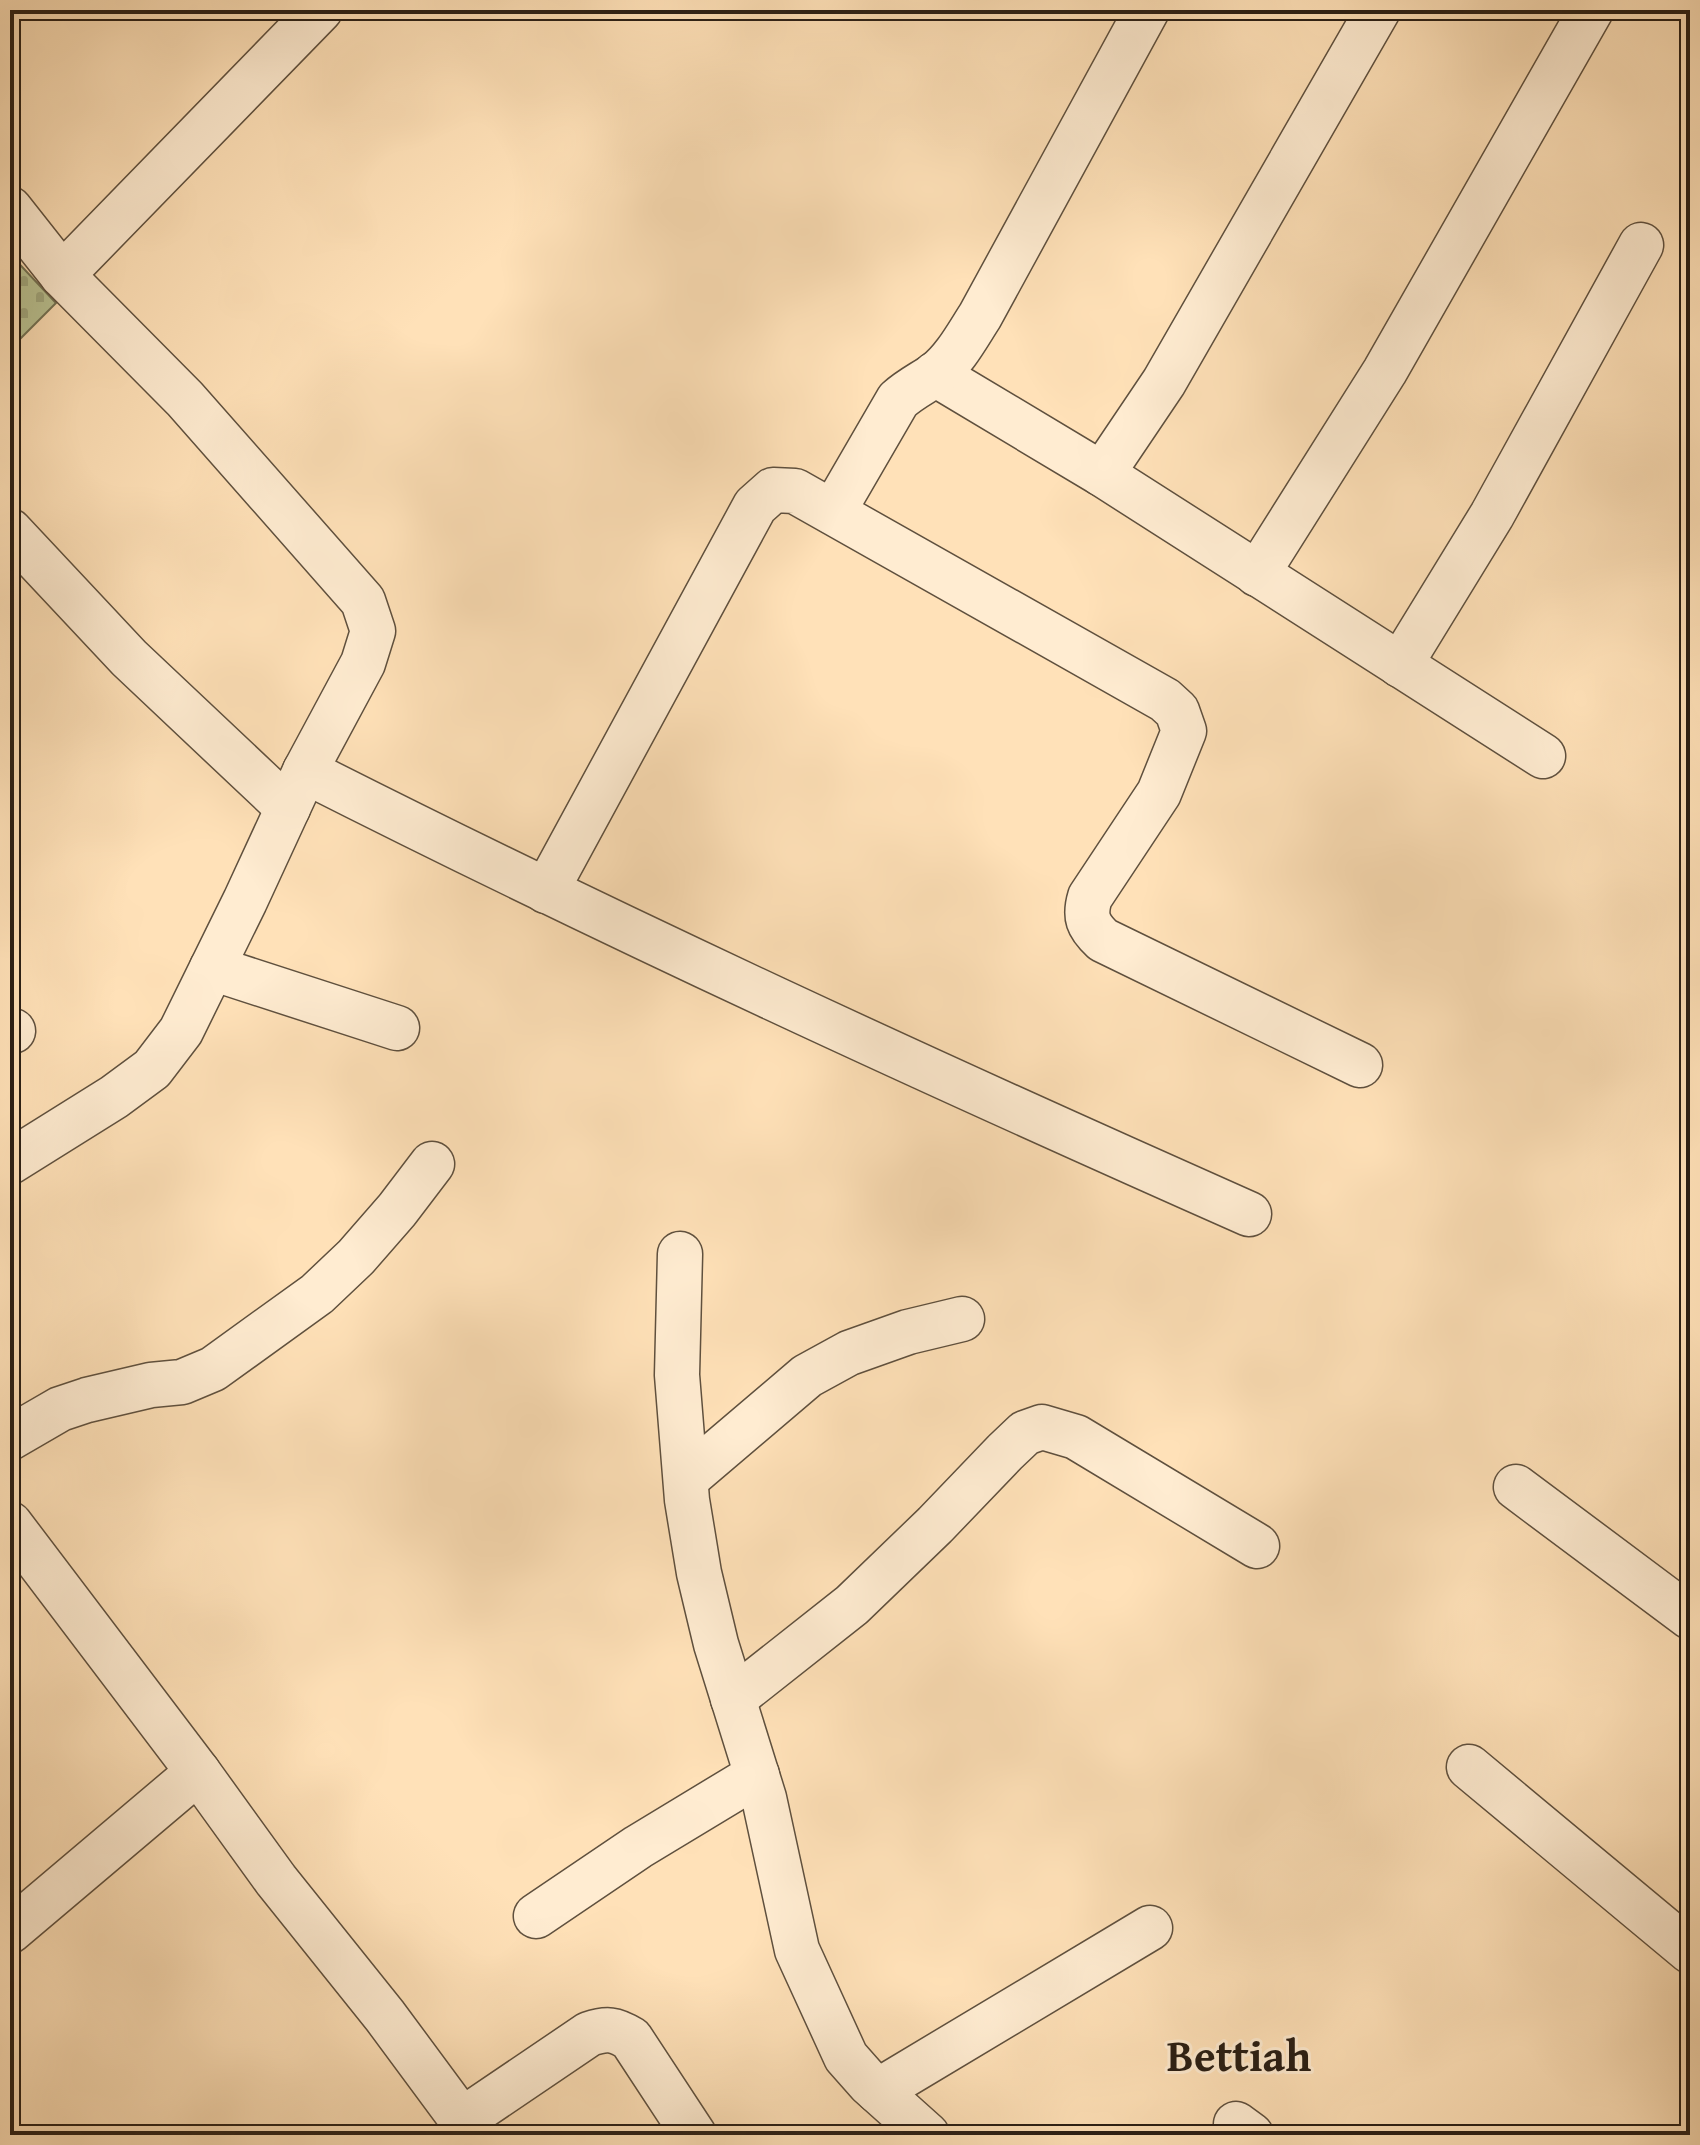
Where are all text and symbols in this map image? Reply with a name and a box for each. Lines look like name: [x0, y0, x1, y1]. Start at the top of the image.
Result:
district label: Bettiah: [1167, 2023, 1311, 2087]

